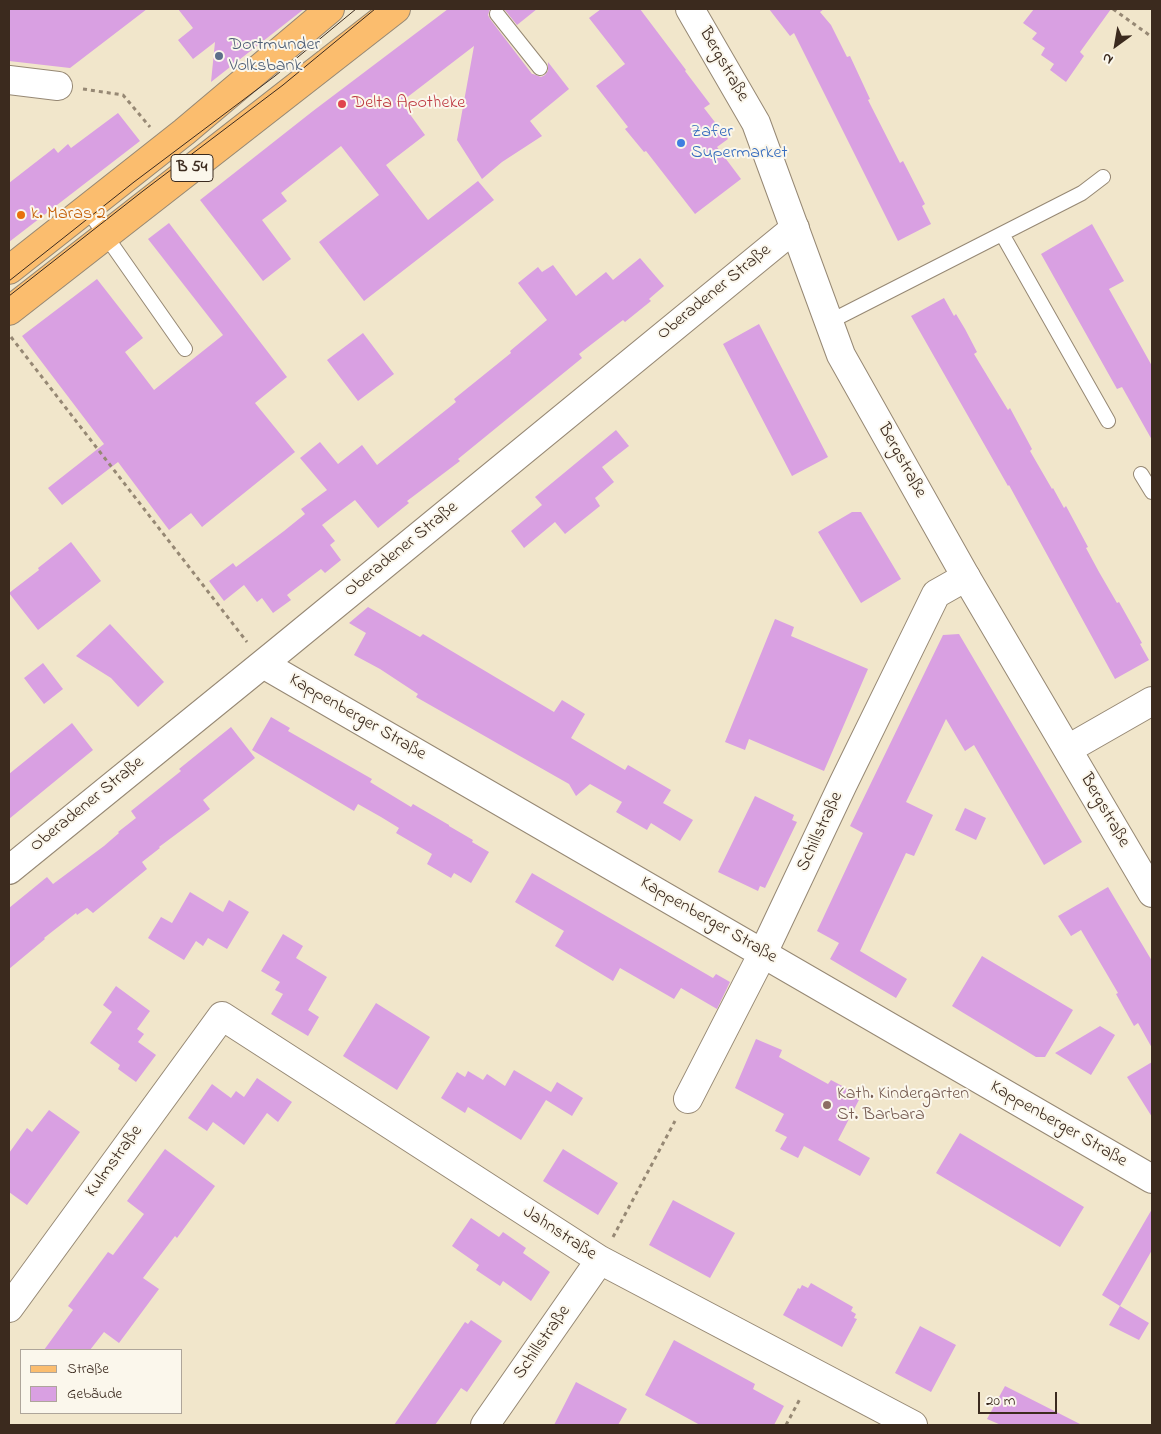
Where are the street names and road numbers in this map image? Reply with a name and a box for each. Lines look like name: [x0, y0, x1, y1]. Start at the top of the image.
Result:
street label: Bergstraße: [693, 24, 753, 106]
road number: B 54: [171, 154, 213, 182]
street label: Oberadener Straße: [654, 240, 776, 346]
street label: Bergstraße: [872, 420, 930, 502]
street label: Oberadener Straße: [341, 497, 463, 603]
street label: Kappenberger Straße: [285, 670, 429, 766]
street label: Oberadener Straße: [27, 752, 149, 858]
street label: Bergstraße: [1074, 770, 1134, 852]
street label: Schillstraße: [793, 789, 849, 875]
street label: Kappenberger Straße: [636, 873, 780, 969]
street label: Kappenberger Straße: [986, 1077, 1130, 1173]
street label: Kulmstraße: [82, 1122, 148, 1202]
street label: Jahnstraße: [518, 1202, 600, 1266]
street label: Schillstraße: [510, 1302, 576, 1384]

